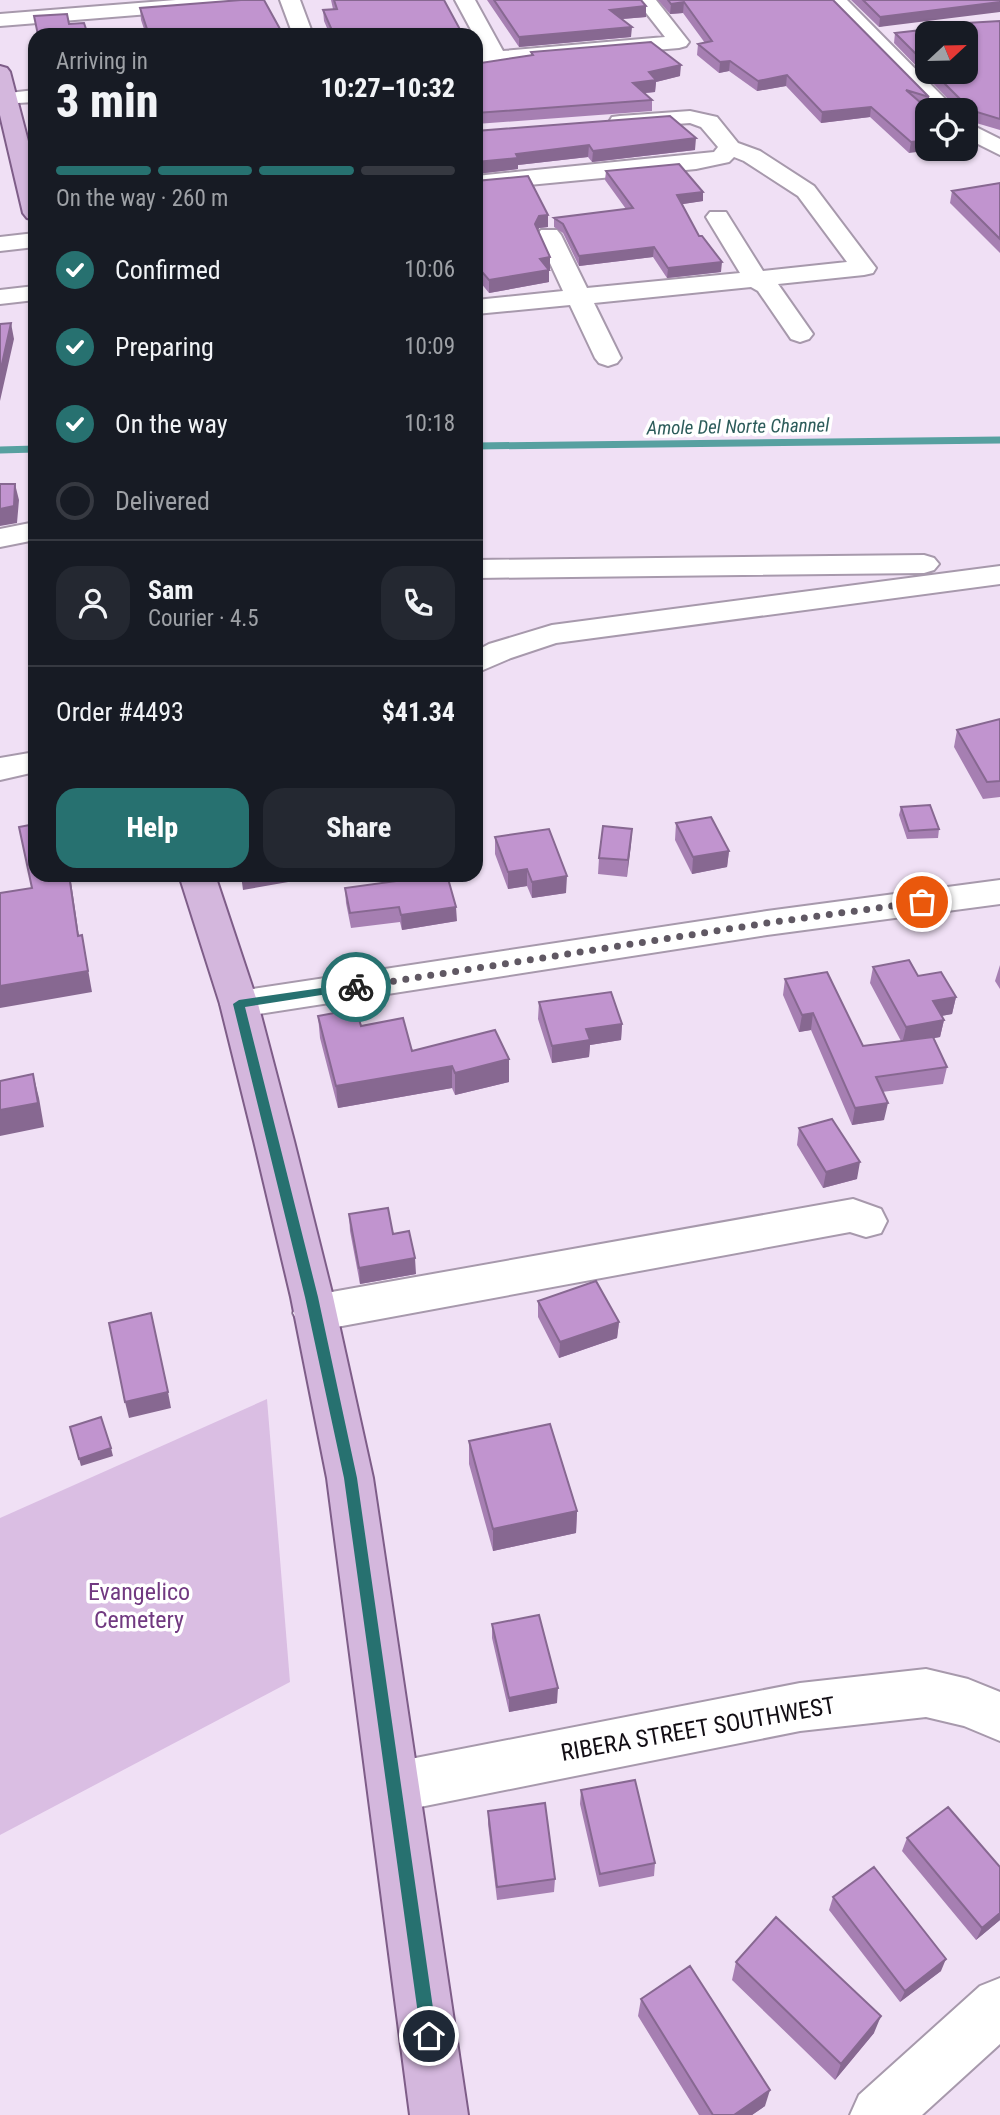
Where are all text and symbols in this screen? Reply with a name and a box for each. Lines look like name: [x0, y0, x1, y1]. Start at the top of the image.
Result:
north arrow: [915, 21, 978, 84]
map controls: [915, 21, 978, 161]
text: Arriving in: [56, 48, 148, 75]
text: 10:27–10:32: [321, 73, 455, 103]
text: 3 min: [56, 74, 159, 128]
button: locate: [915, 98, 978, 161]
text: On the way · 260 m: [56, 185, 228, 212]
icon: check: [56, 251, 94, 289]
text: Confirmed: [115, 255, 221, 285]
text: 10:06: [404, 256, 455, 283]
icon: check: [56, 328, 94, 366]
text: Preparing: [115, 332, 214, 362]
text: 10:09: [404, 333, 455, 360]
icon: check: [56, 405, 94, 443]
text: On the way: [115, 409, 228, 439]
text: 10:18: [404, 410, 455, 437]
water label: Amole Del Norte Channel: [645, 413, 830, 440]
text: Delivered: [115, 486, 210, 516]
button: person: [56, 566, 130, 640]
button: phone: [381, 566, 455, 640]
text: Sam: [148, 575, 194, 605]
text: Courier · 4.5: [148, 605, 259, 632]
text: Order #4493: [56, 697, 184, 727]
text: $41.34: [382, 697, 455, 727]
button: Help: [56, 788, 249, 868]
button: Share: [263, 788, 455, 868]
pin: [892, 872, 952, 932]
icon: bag: [903, 883, 941, 921]
courier: [321, 952, 391, 1022]
icon: bike: [337, 968, 375, 1006]
park label: Evangelico Cemetery: [88, 1578, 190, 1634]
street label: RIBERA STREET SOUTHWEST: [559, 1691, 837, 1767]
pin: [399, 2006, 459, 2066]
icon: home: [410, 2017, 448, 2055]

